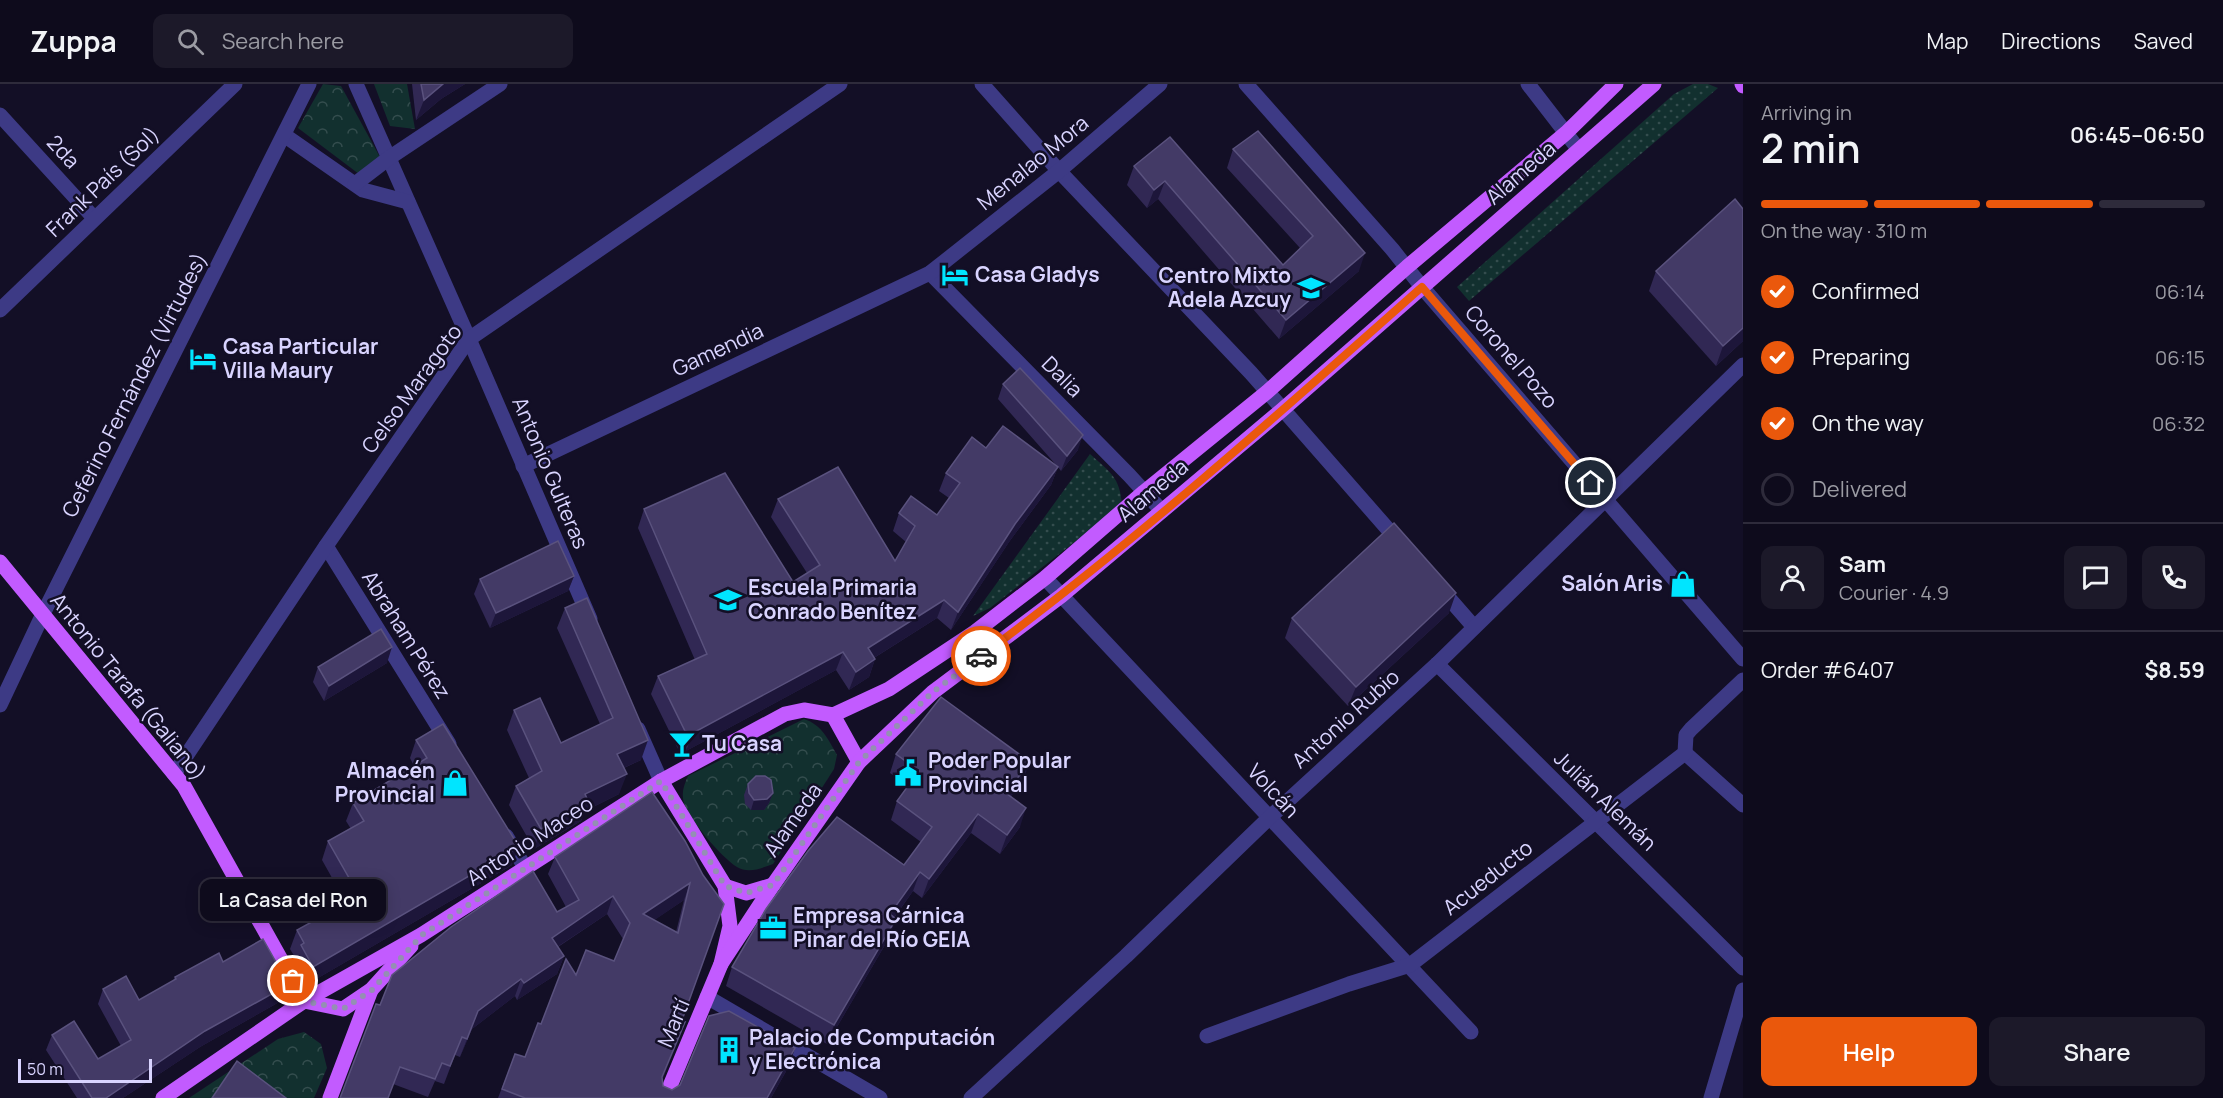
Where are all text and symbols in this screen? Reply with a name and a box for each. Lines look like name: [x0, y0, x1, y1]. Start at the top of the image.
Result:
search box: [153, 14, 573, 68]
text: Zuppa: [30, 22, 117, 60]
icon: search: [174, 25, 207, 58]
text: Search here: [222, 26, 344, 56]
text: Map: [1927, 27, 1968, 55]
text: Directions: [2001, 27, 2101, 55]
text: Saved: [2134, 27, 2193, 55]
text: Arriving in: [1761, 99, 1852, 126]
street label: Menalao Mora: [971, 109, 1094, 216]
street label: Frank País (Sol): [39, 120, 165, 243]
text: 06:45–06:50: [2070, 120, 2205, 150]
text: 2 min: [1761, 121, 1860, 175]
street label: 2da: [41, 129, 86, 174]
street label: Alameda: [1479, 134, 1561, 210]
text: On the way · 310 m: [1761, 217, 1927, 244]
street label: Ceferino Fernández (Virtudes): [55, 247, 213, 522]
hotel icon: Casa Gladys: [940, 260, 970, 290]
place label: Casa Gladys: [975, 260, 1100, 288]
place label: Centro Mixto Adela Azcuy: [1159, 261, 1291, 313]
school or university icon: Centro Mixto Adela Azcuy: [1296, 273, 1326, 303]
icon: check: [1761, 275, 1794, 308]
text: Confirmed: [1812, 276, 1920, 306]
text: 06:14: [2155, 278, 2205, 305]
street label: Coronel Pozo: [1459, 299, 1564, 414]
street label: Gamendia: [667, 316, 768, 382]
street label: Celso Maragoto: [355, 318, 468, 459]
place label: Casa Particular Villa Maury: [223, 332, 378, 384]
icon: check: [1761, 341, 1794, 374]
text: Preparing: [1812, 342, 1910, 372]
hotel icon: Casa Particular Villa Maury: [188, 344, 218, 374]
text: 06:15: [2155, 344, 2205, 371]
street label: Dalia: [1036, 350, 1089, 403]
street label: Antonio Gulteras: [506, 392, 596, 553]
icon: check: [1761, 407, 1794, 440]
text: On the way: [1812, 408, 1924, 438]
text: 06:32: [2152, 410, 2205, 437]
street label: Alameda: [1111, 453, 1194, 528]
pin: [1565, 457, 1616, 508]
icon: home: [1574, 466, 1607, 499]
text: Delivered: [1812, 474, 1907, 504]
button: person: [1761, 546, 1824, 609]
button: chat: [2064, 546, 2127, 609]
button: phone: [2142, 546, 2205, 609]
text: Sam: [1839, 549, 1886, 579]
street label: Abraham Pérez: [356, 565, 458, 704]
place label: Salón Aris: [1561, 569, 1663, 597]
shop icon: Salón Aris: [1668, 569, 1698, 599]
place label: Escuela Primaria Conrado Benítez: [748, 573, 917, 625]
text: Courier · 4.9: [1839, 579, 1949, 606]
school or university icon: Escuela Primaria Conrado Benítez: [713, 585, 743, 615]
street label: Antonio Tarafa (Galiano): [44, 587, 213, 786]
courier: [951, 626, 1011, 686]
icon: car: [965, 640, 998, 673]
text: Order #6407: [1761, 655, 1894, 685]
text: $8.59: [2144, 655, 2205, 685]
street label: Antonio Rubio: [1286, 662, 1405, 774]
bar icon: Tu Casa: [667, 729, 697, 759]
place label: Tu Casa: [702, 729, 782, 757]
street label: Julián Alemán: [1548, 744, 1663, 856]
place label: Poder Popular Provincial: [928, 746, 1071, 798]
place label: Almacén Provincial: [335, 756, 435, 808]
street label: Volcán: [1242, 757, 1306, 823]
public building icon: Poder Popular Provincial: [893, 758, 923, 788]
shop icon: Almacén Provincial: [440, 768, 470, 798]
street label: Alameda: [757, 777, 828, 862]
street label: Antonio Maceo: [461, 789, 598, 892]
street label: Acueducto: [1437, 833, 1538, 921]
callout: La Casa del Ron: [200, 879, 386, 921]
text: La Casa del Ron: [219, 886, 367, 913]
place label: Empresa Cárnica Pinar del Río GEIA: [793, 901, 970, 953]
office icon: Empresa Cárnica Pinar del Río GEIA: [758, 913, 788, 943]
pin: [267, 955, 318, 1006]
icon: bag: [276, 964, 309, 997]
street label: Martí: [650, 994, 696, 1051]
button: Help: [1761, 1017, 1977, 1086]
button: Share: [1989, 1017, 2205, 1086]
place label: Palacio de Computación y Electrónica: [749, 1023, 995, 1075]
building icon: Palacio de Computación y Electrónica: [714, 1035, 744, 1065]
scale bar: [18, 1056, 152, 1084]
text: 50 m: [27, 1058, 63, 1080]

